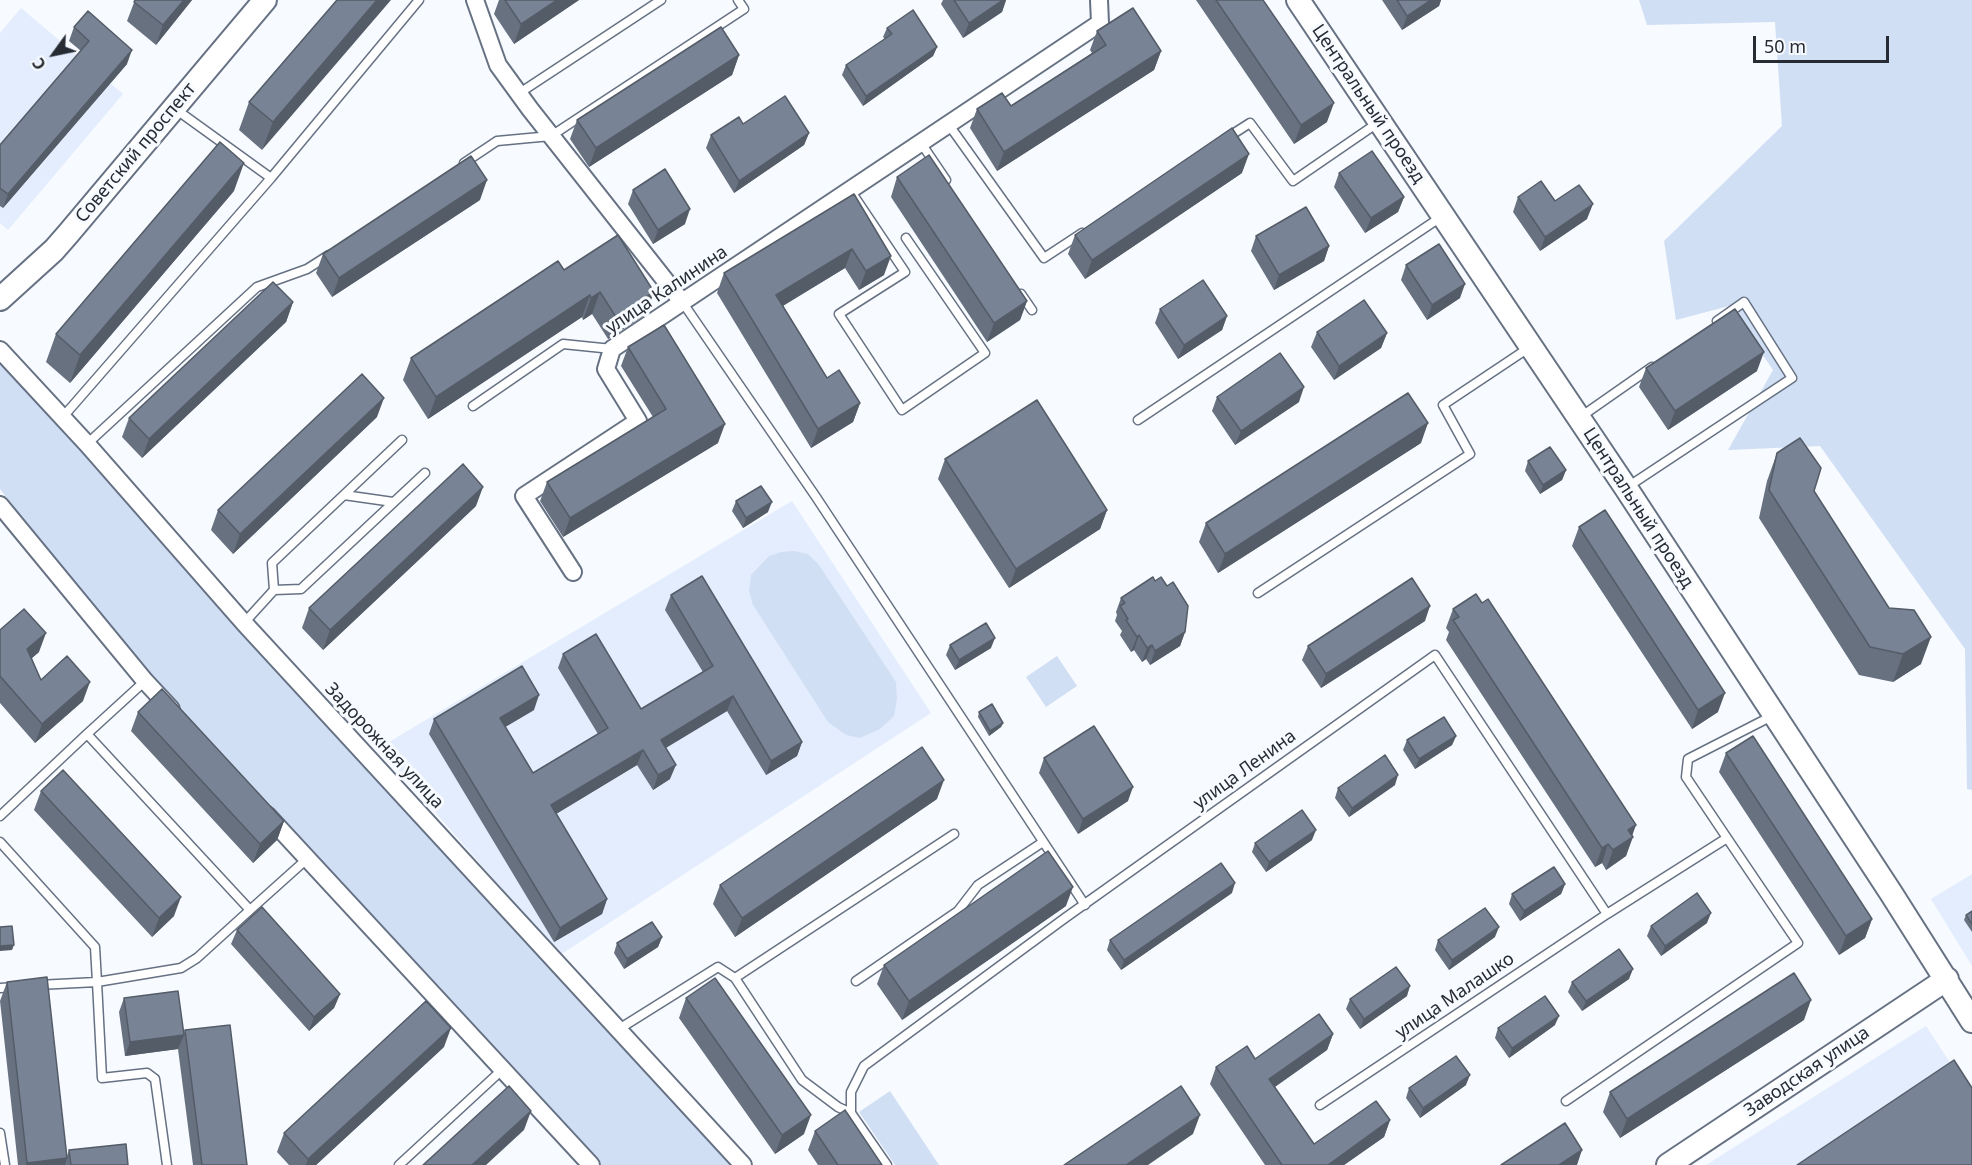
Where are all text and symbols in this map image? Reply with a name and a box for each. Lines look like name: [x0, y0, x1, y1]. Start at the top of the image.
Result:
street label: Центральный проезд: [1307, 21, 1429, 187]
north arrow: [24, 24, 84, 84]
scale bar: [1756, 24, 1892, 62]
text: 50 m: [1764, 34, 1806, 58]
text: С: [27, 53, 51, 74]
street label: Советский проспект: [71, 79, 201, 227]
street label: улица Калинина: [602, 241, 732, 339]
street label: Центральный проезд: [1578, 424, 1698, 592]
street label: Задорожная улица: [320, 679, 448, 813]
street label: улица Ленина: [1190, 726, 1300, 814]
street label: улица Малашко: [1392, 948, 1518, 1044]
street label: Заводская улица: [1740, 1022, 1874, 1122]

